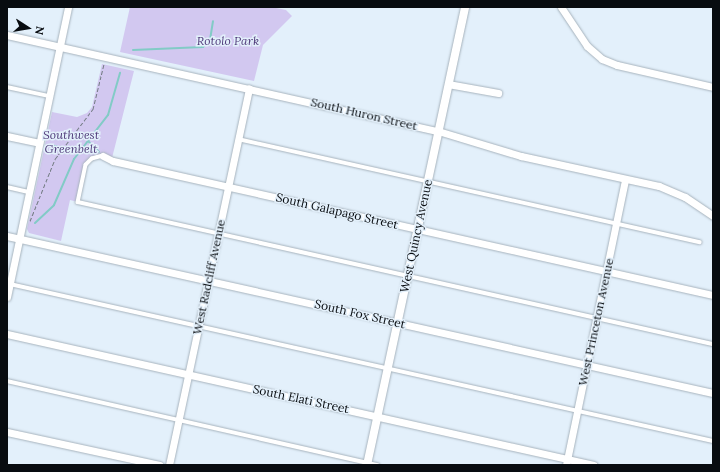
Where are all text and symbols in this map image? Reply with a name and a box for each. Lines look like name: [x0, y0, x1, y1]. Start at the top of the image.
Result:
north arrow: [8, 8, 48, 48]
text: N: [32, 25, 47, 36]
park label: Rotolo Park: [197, 34, 259, 48]
street label: South Huron Street: [309, 95, 419, 133]
park label: Southwest Greenbelt: [43, 128, 99, 156]
street label: West Quincy Avenue: [397, 178, 435, 294]
street label: South Galapago Street: [275, 190, 399, 232]
street label: West Radcliff Avenue: [190, 218, 228, 336]
street label: West Princeton Avenue: [575, 257, 617, 387]
street label: South Fox Street: [313, 297, 407, 331]
street label: South Elati Street: [252, 382, 350, 416]

